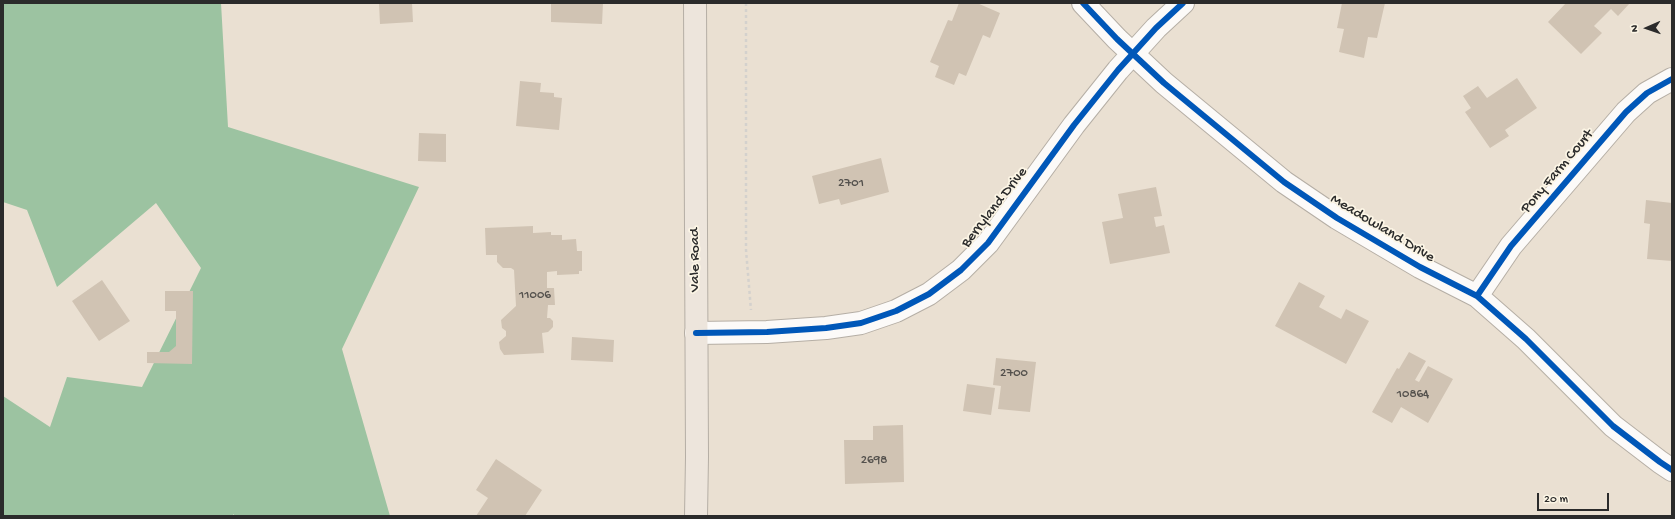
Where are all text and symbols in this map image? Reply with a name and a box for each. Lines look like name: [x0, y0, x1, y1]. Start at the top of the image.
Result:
north arrow: [1627, 8, 1667, 48]
text: N: [1629, 25, 1641, 32]
street label: Pony Farm Court: [1518, 126, 1598, 218]
street label: Berryland Drive: [958, 164, 1032, 252]
house number: 2701: [838, 176, 864, 192]
street label: Meadowland Drive: [1327, 191, 1437, 267]
street label: Vale Road: [687, 228, 705, 292]
house number: 11006: [519, 288, 551, 304]
house number: 2700: [1000, 366, 1028, 382]
house number: 10864: [1397, 387, 1429, 403]
house number: 2698: [861, 453, 887, 469]
scale bar: [1539, 485, 1611, 511]
text: 20 m: [1544, 493, 1568, 507]

